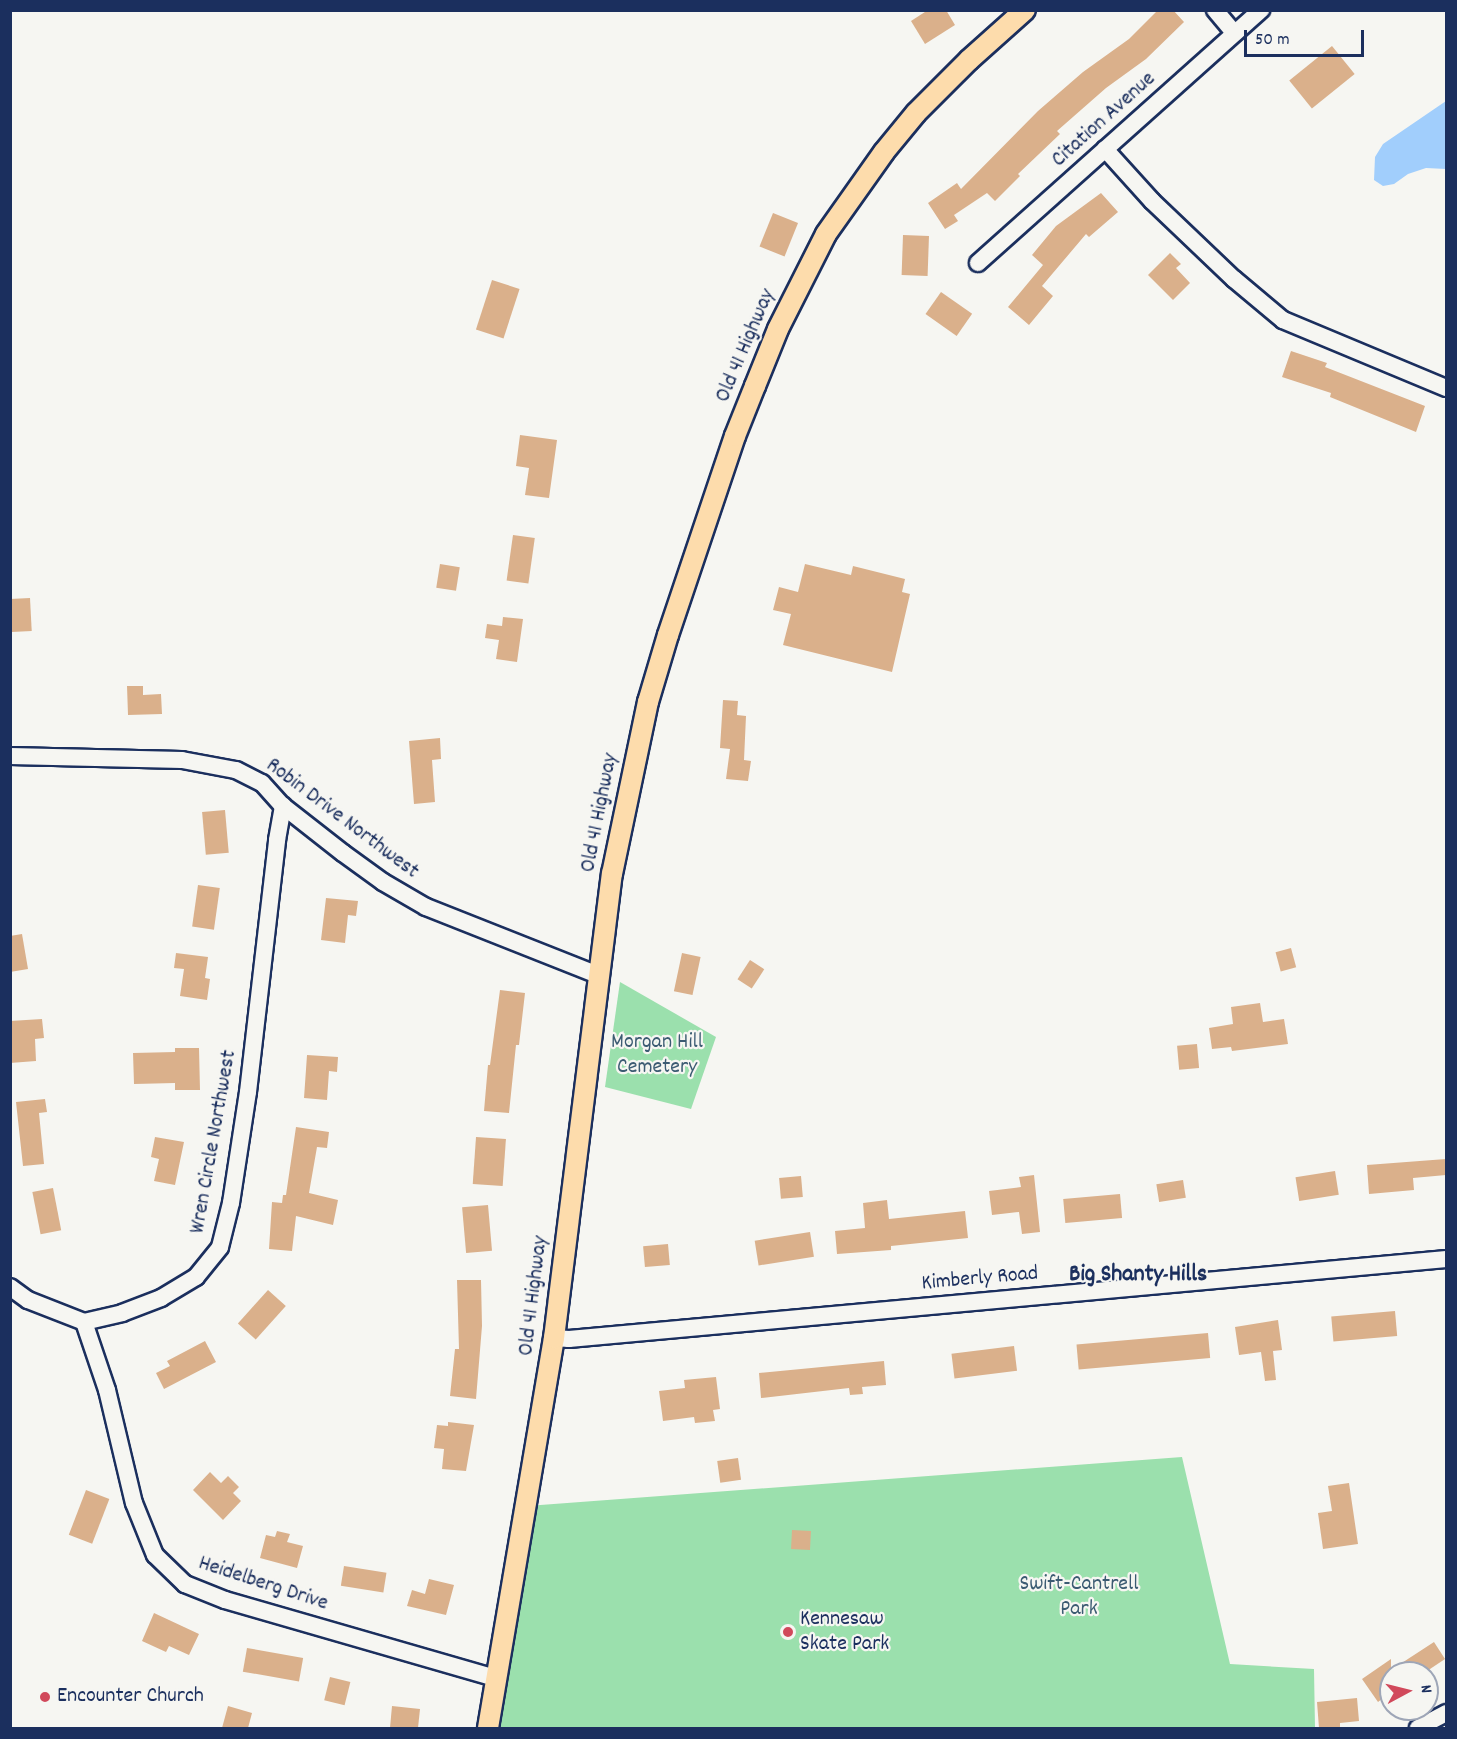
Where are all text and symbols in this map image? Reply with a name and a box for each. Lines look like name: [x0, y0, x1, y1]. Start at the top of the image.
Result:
scale bar: [1247, 18, 1367, 56]
text: 50 m: [1255, 28, 1290, 53]
street label: Citation Avenue: [1047, 66, 1161, 174]
street label: Old 41 Highway: [710, 285, 782, 407]
street label: Old 41 Highway: [576, 751, 624, 875]
street label: Robin Drive Northwest: [260, 753, 424, 885]
park label: Morgan Hill Cemetery: [611, 1029, 703, 1080]
street label: Wren Circle Northwest: [185, 1048, 243, 1236]
street label: Old 41 Highway: [514, 1235, 554, 1357]
street label: Kimberly Road: [921, 1261, 1039, 1297]
district label: Big Shanty Hills: [1069, 1262, 1207, 1290]
street label: Heidelberg Drive: [195, 1551, 331, 1617]
park label: Swift-Cantrell Park: [1019, 1571, 1139, 1622]
place label: Kennesaw Skate Park: [800, 1606, 889, 1658]
marker: Kennesaw Skate Park: [781, 1625, 795, 1639]
north arrow: [1379, 1661, 1439, 1721]
place label: Encounter Church: [57, 1684, 204, 1710]
text: N: [1413, 1684, 1437, 1694]
marker: Encounter Church: [38, 1690, 52, 1704]

